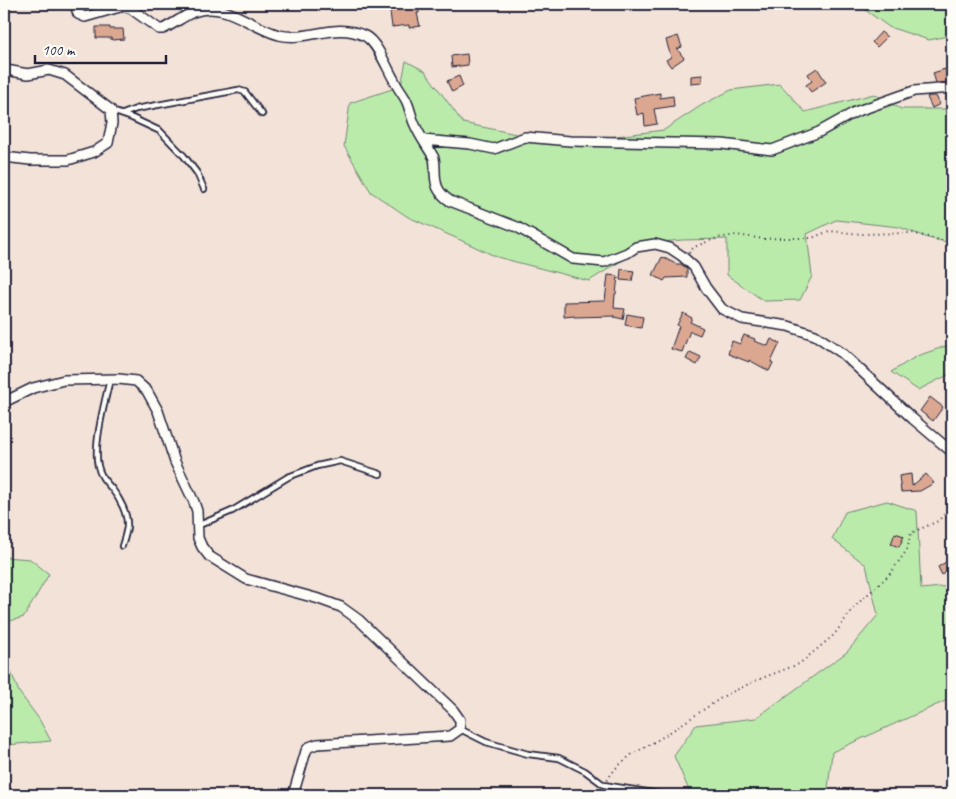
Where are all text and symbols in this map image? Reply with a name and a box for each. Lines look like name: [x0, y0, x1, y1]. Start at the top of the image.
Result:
scale bar: [35, 32, 166, 64]
text: 100 m: [42, 41, 76, 60]

